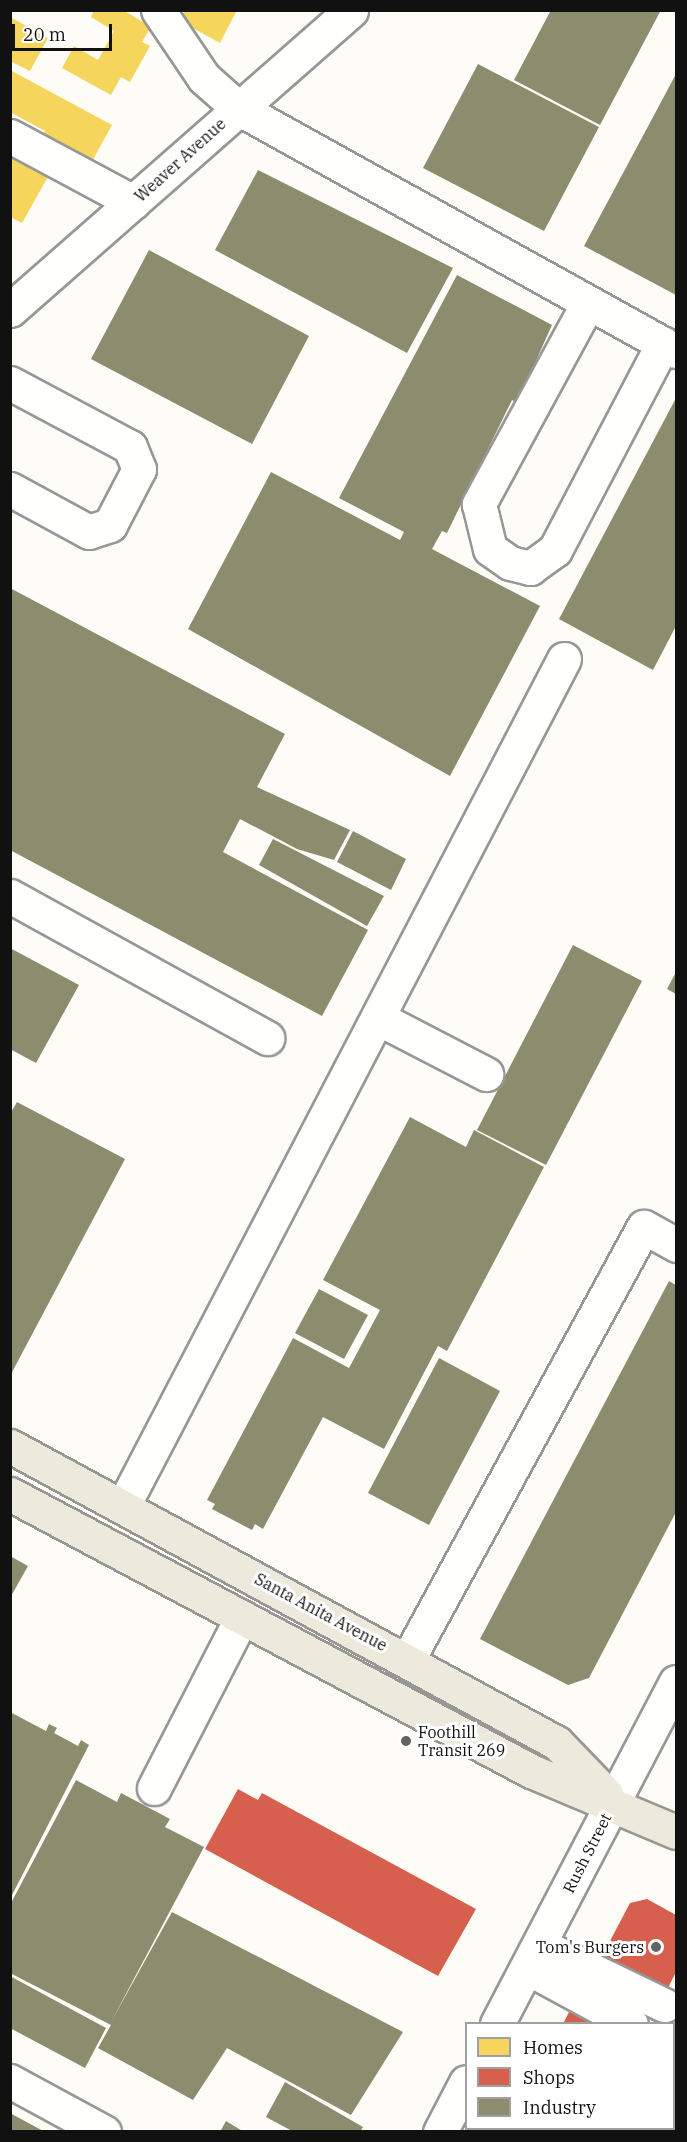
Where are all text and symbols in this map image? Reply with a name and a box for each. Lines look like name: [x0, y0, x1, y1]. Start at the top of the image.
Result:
scale bar: [15, 12, 116, 50]
text: 20 m: [23, 23, 66, 46]
street label: Weaver Avenue: [130, 114, 230, 206]
street label: Santa Anita Avenue: [252, 1569, 390, 1655]
place label: Foothill Transit 269: [418, 1722, 505, 1760]
marker: Foothill Transit 269: [399, 1734, 413, 1748]
street label: Rush Street: [559, 1810, 615, 1896]
place label: Tom's Burgers: [536, 1937, 644, 1957]
marker: Tom's Burgers: [649, 1940, 663, 1954]
legend: [465, 2022, 675, 2130]
text: Homes: [523, 2036, 583, 2059]
text: Shops: [523, 2066, 575, 2089]
text: Industry: [523, 2096, 596, 2119]

